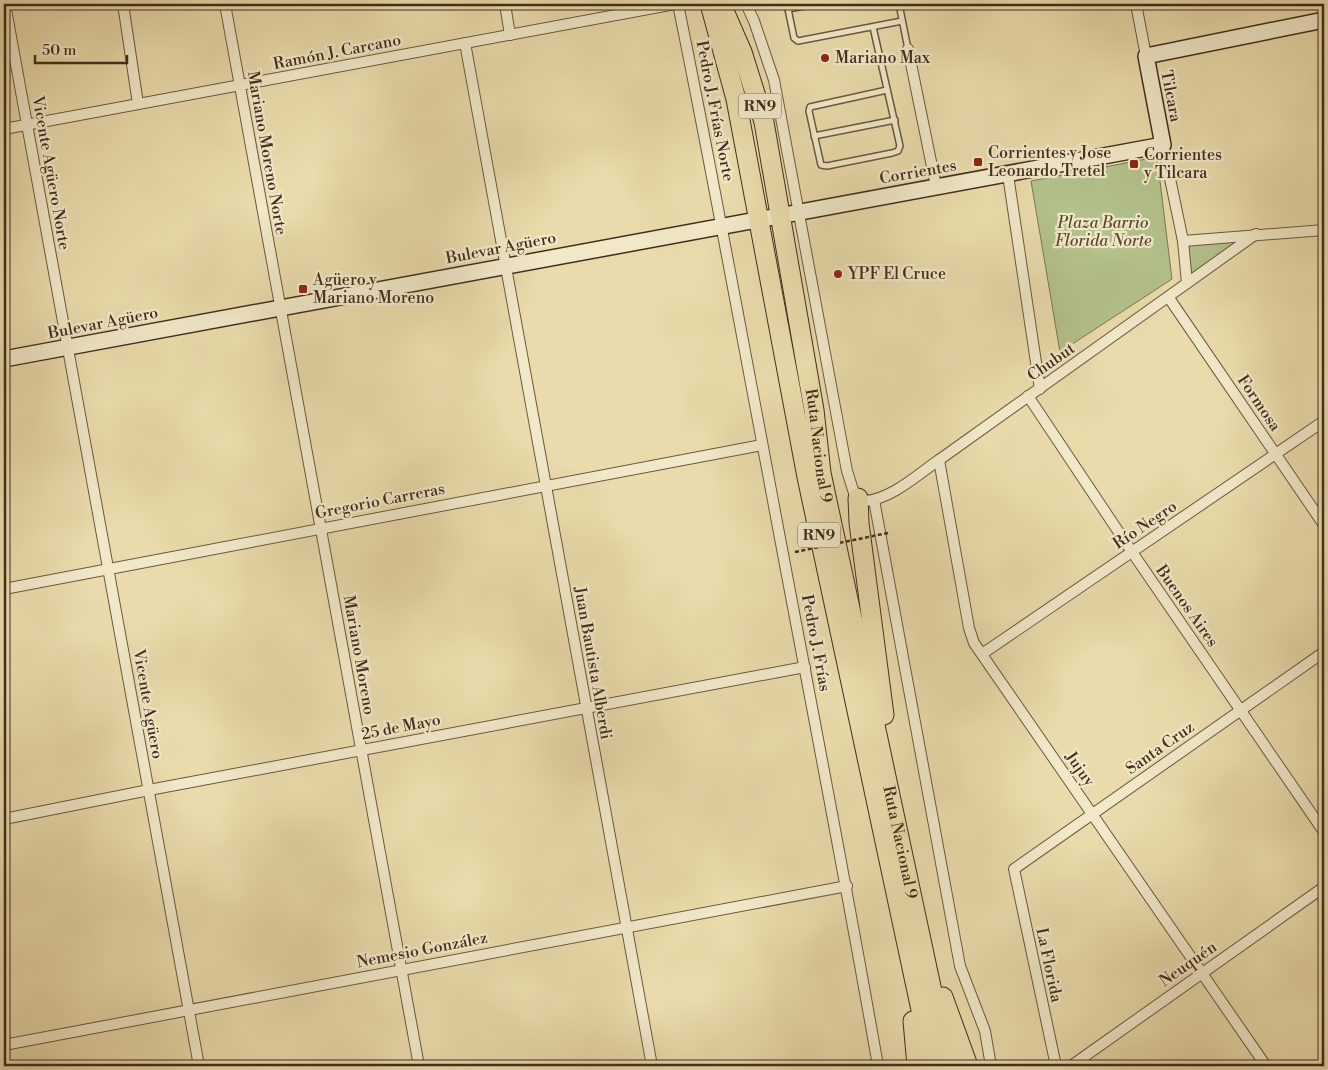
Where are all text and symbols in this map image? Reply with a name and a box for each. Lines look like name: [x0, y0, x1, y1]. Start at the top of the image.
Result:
street label: Ramón J. Carcano: [271, 30, 403, 74]
scale bar: [35, 32, 128, 64]
street label: Pedro J. Frías Norte: [692, 39, 738, 183]
text: 50 m: [42, 41, 76, 60]
place label: Mariano Max: [835, 48, 931, 68]
marker: Mariano Max: [819, 52, 831, 64]
street label: Tilcara: [1156, 68, 1186, 124]
street label: Mariano Moreno Norte: [243, 69, 291, 237]
street label: Vicente Agüero Norte: [27, 93, 74, 252]
road number: RN9: [739, 94, 781, 118]
place label: Corrientes y Jose Leonardo Tretel: [988, 143, 1111, 181]
place label: Corrientes y Tilcara: [1143, 145, 1222, 183]
street label: Corrientes: [878, 155, 958, 189]
marker: Corrientes y Jose Leonardo Tretel: [972, 156, 984, 168]
marker: Corrientes y Tilcara: [1128, 158, 1140, 170]
park label: Plaza Barrio Florida Norte: [1055, 213, 1152, 251]
street label: Bulevar Agüero: [443, 228, 558, 269]
place label: YPF El Cruce: [847, 264, 946, 284]
marker: YPF El Cruce: [832, 268, 844, 280]
place label: Agüero y Mariano Moreno: [312, 270, 434, 308]
marker: Agüero y Mariano Moreno: [297, 283, 309, 295]
street label: Bulevar Agüero: [45, 303, 160, 344]
street label: Chubut: [1023, 338, 1079, 386]
street label: Formosa: [1233, 371, 1286, 436]
street label: Ruta Nacional 9: [800, 387, 837, 505]
street label: Gregorio Carreras: [313, 479, 447, 523]
street label: Río Negro: [1109, 496, 1181, 554]
road number: RN9: [798, 522, 840, 548]
street label: Buenos Aires: [1151, 560, 1223, 651]
street label: Juan Bautista Alberdi: [570, 584, 616, 741]
street label: Pedro J. Frías: [797, 593, 835, 693]
street label: Mariano Moreno: [339, 594, 379, 716]
street label: Vicente Agüero: [128, 647, 167, 760]
street label: 25 de Mayo: [360, 710, 442, 744]
street label: Santa Cruz: [1122, 717, 1198, 779]
street label: Jujuy: [1060, 747, 1099, 791]
street label: Ruta Nacional 9: [878, 784, 922, 901]
street label: La Florida: [1031, 926, 1067, 1005]
street label: Nemesio González: [355, 927, 489, 973]
street label: Neuquén: [1155, 937, 1221, 991]

